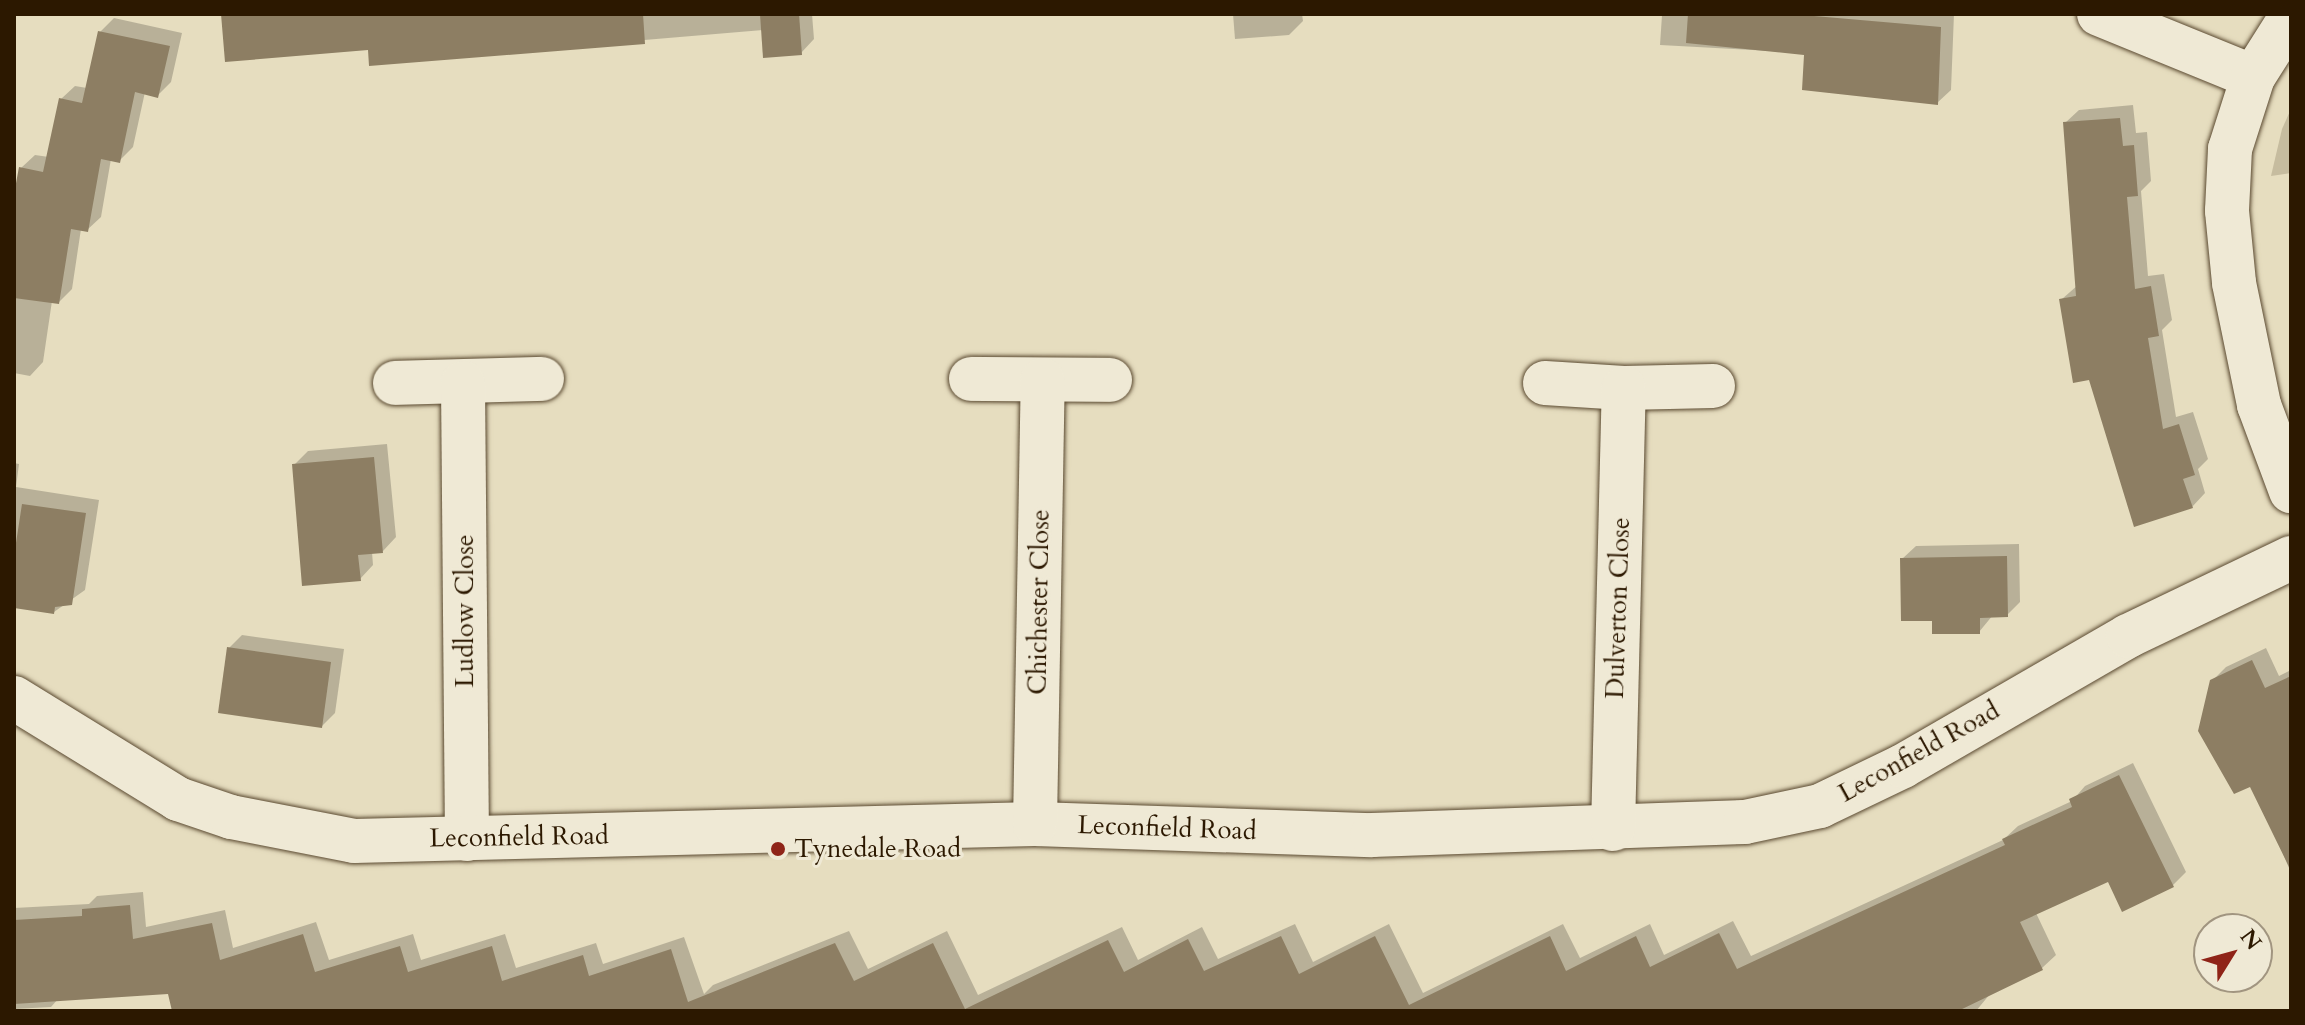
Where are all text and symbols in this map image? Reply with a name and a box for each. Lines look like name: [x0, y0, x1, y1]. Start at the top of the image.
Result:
street label: Chichester Close: [1022, 509, 1056, 695]
street label: Dulverton Close: [1599, 517, 1637, 699]
street label: Ludlow Close: [449, 534, 481, 688]
street label: Leconfield Road: [1833, 695, 2005, 809]
street label: Leconfield Road: [1077, 809, 1257, 847]
street label: Leconfield Road: [429, 820, 609, 854]
place label: Tynedale Road: [794, 833, 961, 865]
marker: Tynedale Road: [769, 840, 787, 858]
north arrow: [2193, 913, 2273, 993]
text: N: [2233, 923, 2268, 956]

